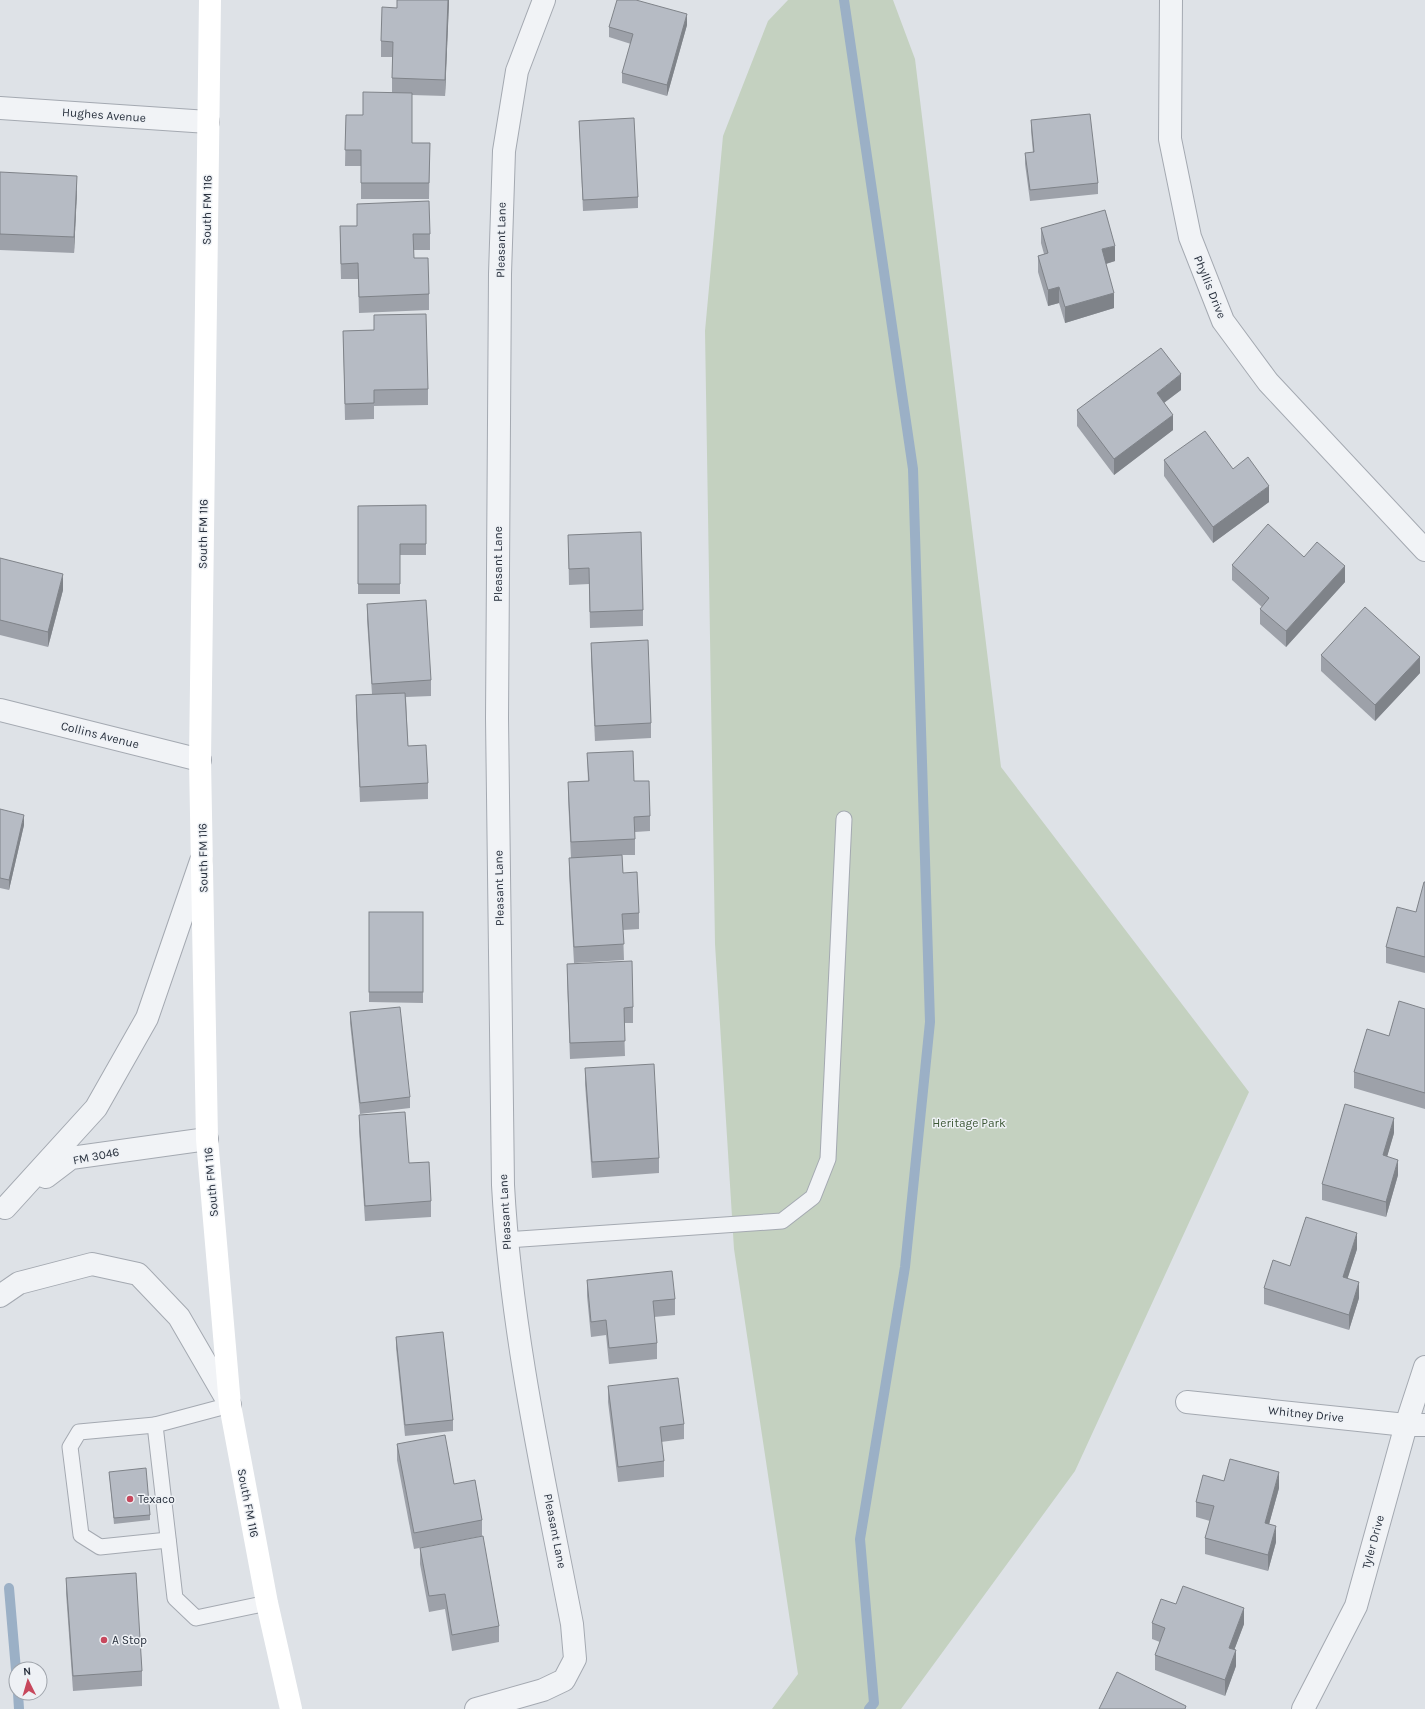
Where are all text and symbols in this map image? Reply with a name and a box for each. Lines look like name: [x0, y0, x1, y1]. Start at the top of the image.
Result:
street label: Hughes Avenue: [62, 105, 146, 125]
street label: South FM 116: [199, 175, 215, 245]
street label: Pleasant Lane: [493, 202, 509, 278]
street label: Phyllis Drive: [1191, 253, 1229, 321]
street label: South FM 116: [195, 499, 211, 569]
street label: Pleasant Lane: [491, 526, 505, 602]
street label: Collins Avenue: [59, 719, 141, 751]
street label: South FM 116: [195, 823, 211, 893]
street label: Pleasant Lane: [491, 850, 507, 926]
park label: Heritage Park: [932, 1116, 1006, 1130]
street label: FM 3046: [72, 1145, 121, 1167]
street label: South FM 116: [201, 1147, 221, 1217]
street label: Pleasant Lane: [496, 1174, 514, 1250]
street label: Whitney Drive: [1268, 1403, 1344, 1425]
street label: South FM 116: [234, 1467, 262, 1539]
place label: Texaco: [138, 1492, 175, 1506]
street label: Pleasant Lane: [541, 1492, 569, 1570]
marker: Texaco: [125, 1494, 135, 1504]
street label: Tyler Drive: [1359, 1513, 1387, 1571]
place label: A Stop: [112, 1633, 147, 1647]
marker: A Stop: [99, 1635, 109, 1645]
north arrow: [8, 1661, 48, 1701]
text: N: [23, 1665, 32, 1678]

